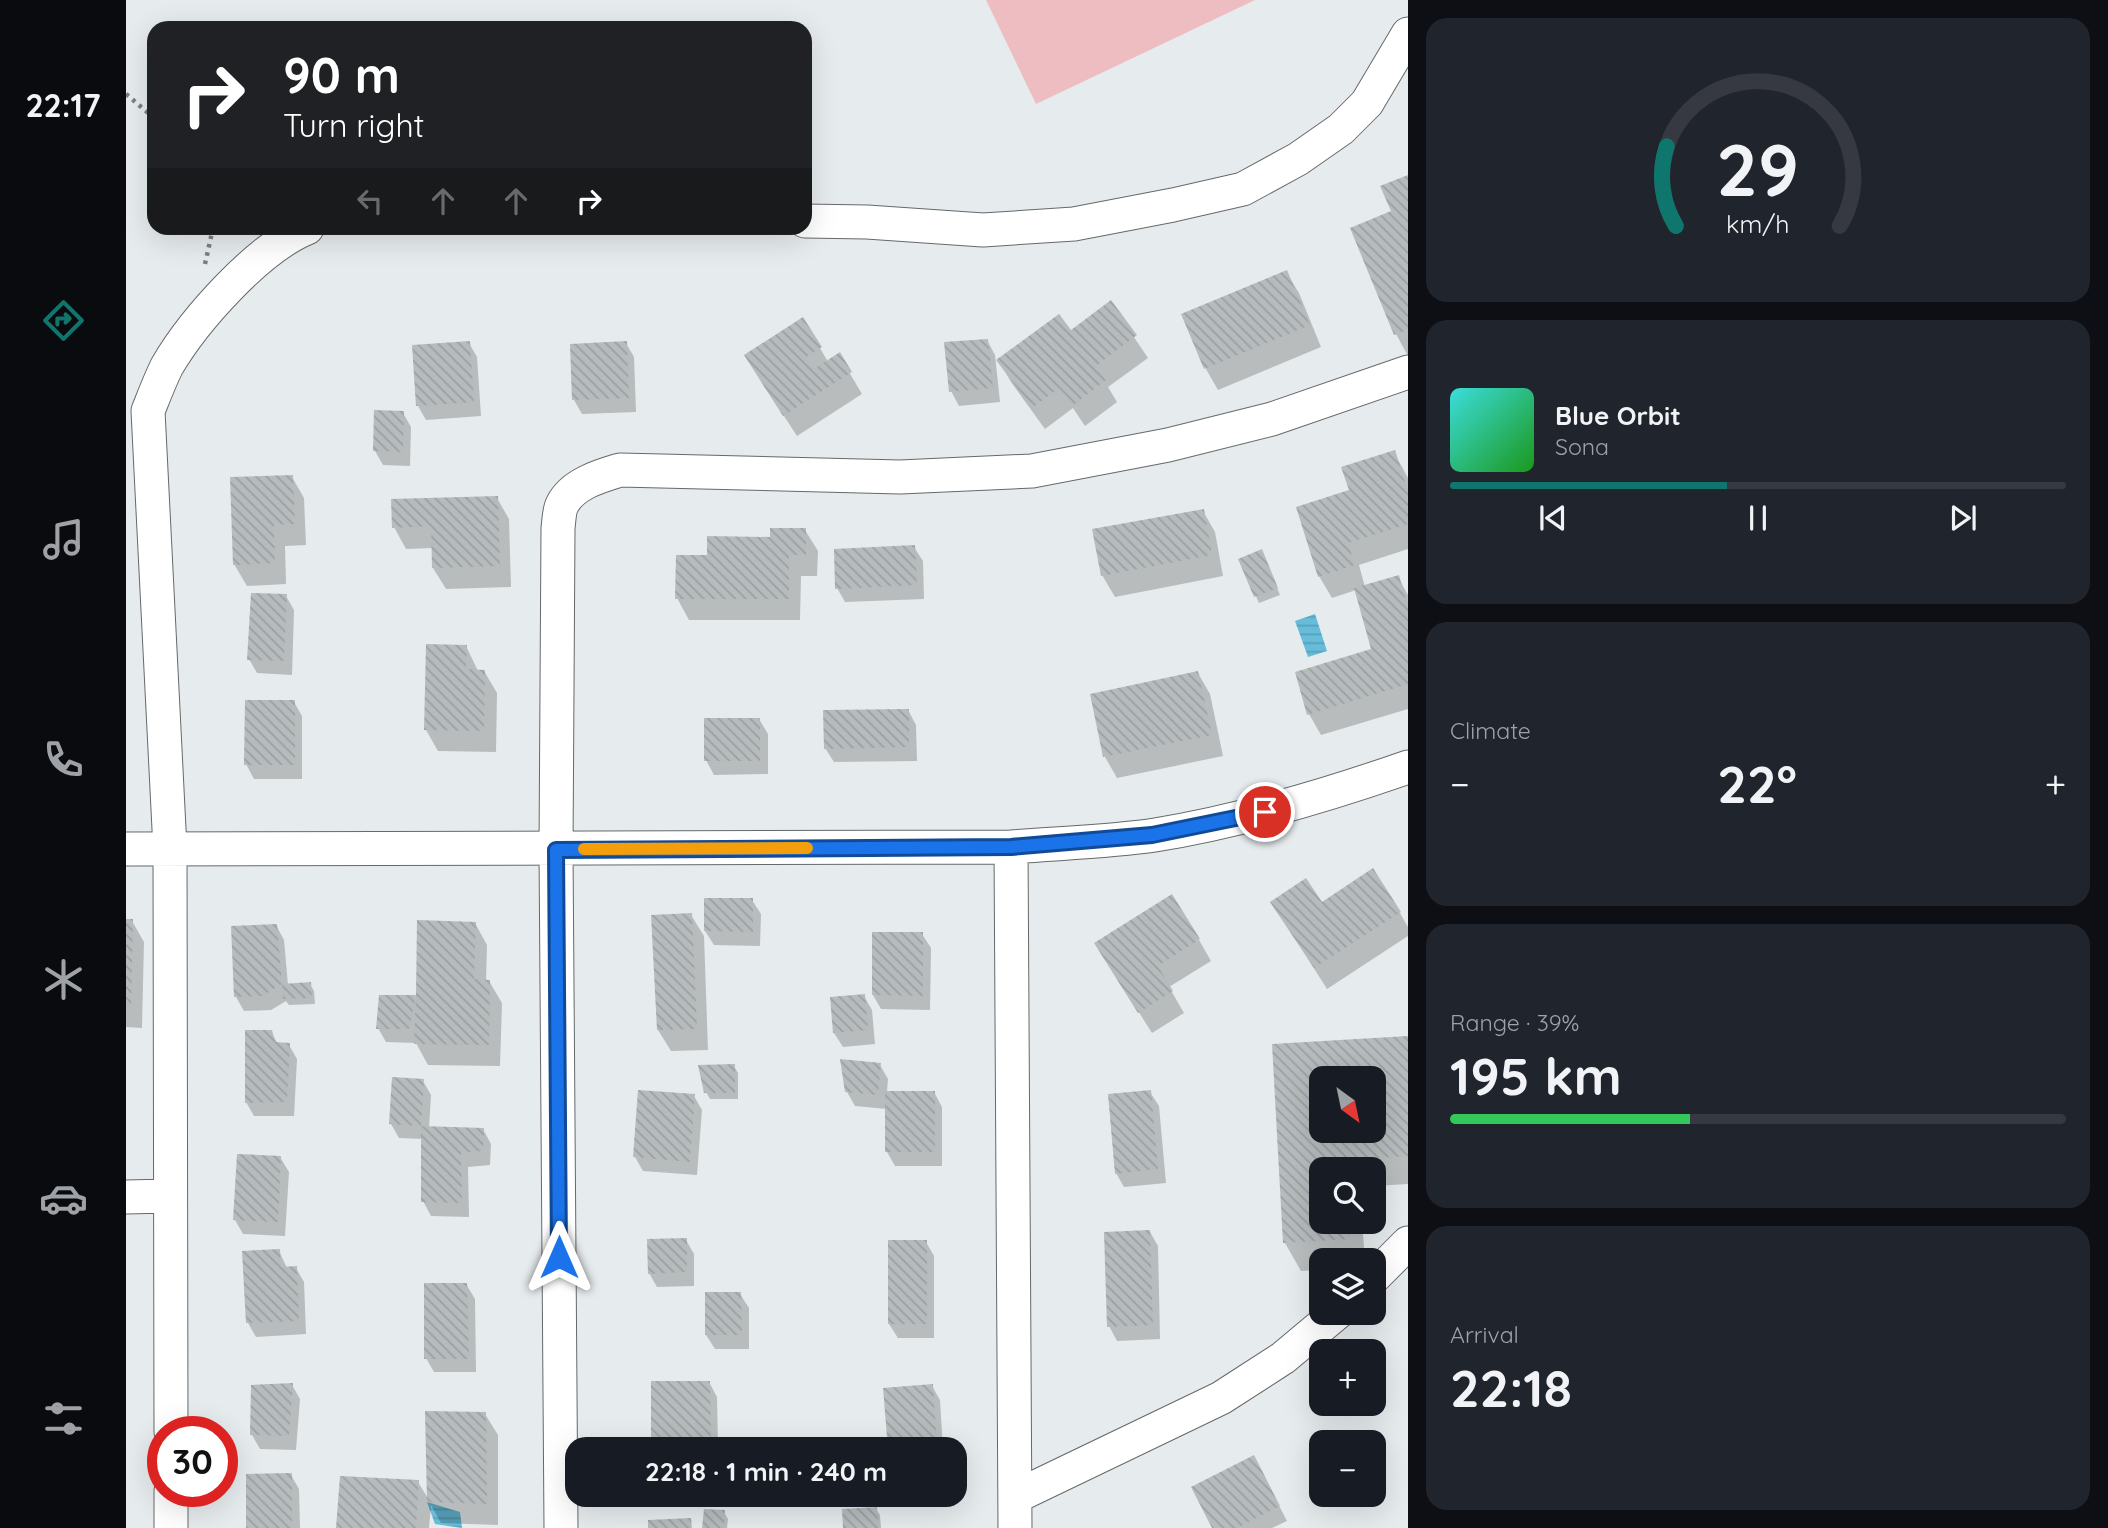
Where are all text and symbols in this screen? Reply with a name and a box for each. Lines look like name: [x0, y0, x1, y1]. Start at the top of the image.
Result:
text: 90 m: [283, 44, 400, 105]
icon: right: [168, 49, 259, 140]
text: 22:17: [25, 85, 101, 125]
text: Turn right: [283, 105, 424, 145]
text: 29: [1717, 123, 1799, 214]
icon: left: [351, 182, 389, 220]
icon: ahead: [424, 182, 462, 220]
icon: ahead: [497, 182, 535, 220]
icon: right: [570, 182, 608, 220]
text: km/h: [1726, 208, 1790, 239]
icon: directions: [39, 296, 88, 345]
text: Blue Orbit: [1555, 399, 1681, 432]
text: Sona: [1555, 432, 1609, 461]
icon: previous: [1534, 499, 1572, 537]
icon: pause: [1739, 499, 1777, 537]
icon: next: [1944, 499, 1982, 537]
icon: music: [39, 515, 88, 564]
text: Climate: [1450, 716, 1531, 745]
icon: phone: [39, 735, 88, 784]
text: 22°: [1717, 751, 1797, 816]
text: −: [1450, 760, 1470, 808]
text: +: [2045, 760, 2066, 808]
pin: [1235, 782, 1295, 842]
icon: arrive: [1246, 793, 1284, 831]
icon: climate: [39, 955, 88, 1004]
text: Range · 39%: [1450, 1008, 1579, 1037]
text: 195 km: [1450, 1043, 1622, 1108]
north arrow: [1309, 1066, 1386, 1143]
map controls: [1309, 1066, 1386, 1507]
button: search: [1309, 1157, 1386, 1234]
icon: car: [39, 1174, 88, 1223]
position arrow: [522, 1220, 596, 1294]
button: layers: [1309, 1248, 1386, 1325]
text: Arrival: [1450, 1320, 1519, 1349]
button: +: [1309, 1339, 1386, 1416]
text: 22:18: [1450, 1355, 1572, 1420]
icon: filters: [39, 1394, 88, 1443]
speed limit sign: 30: [147, 1416, 238, 1507]
button: −: [1309, 1430, 1386, 1507]
text: 22:18 · 1 min · 240 m: [645, 1455, 887, 1488]

